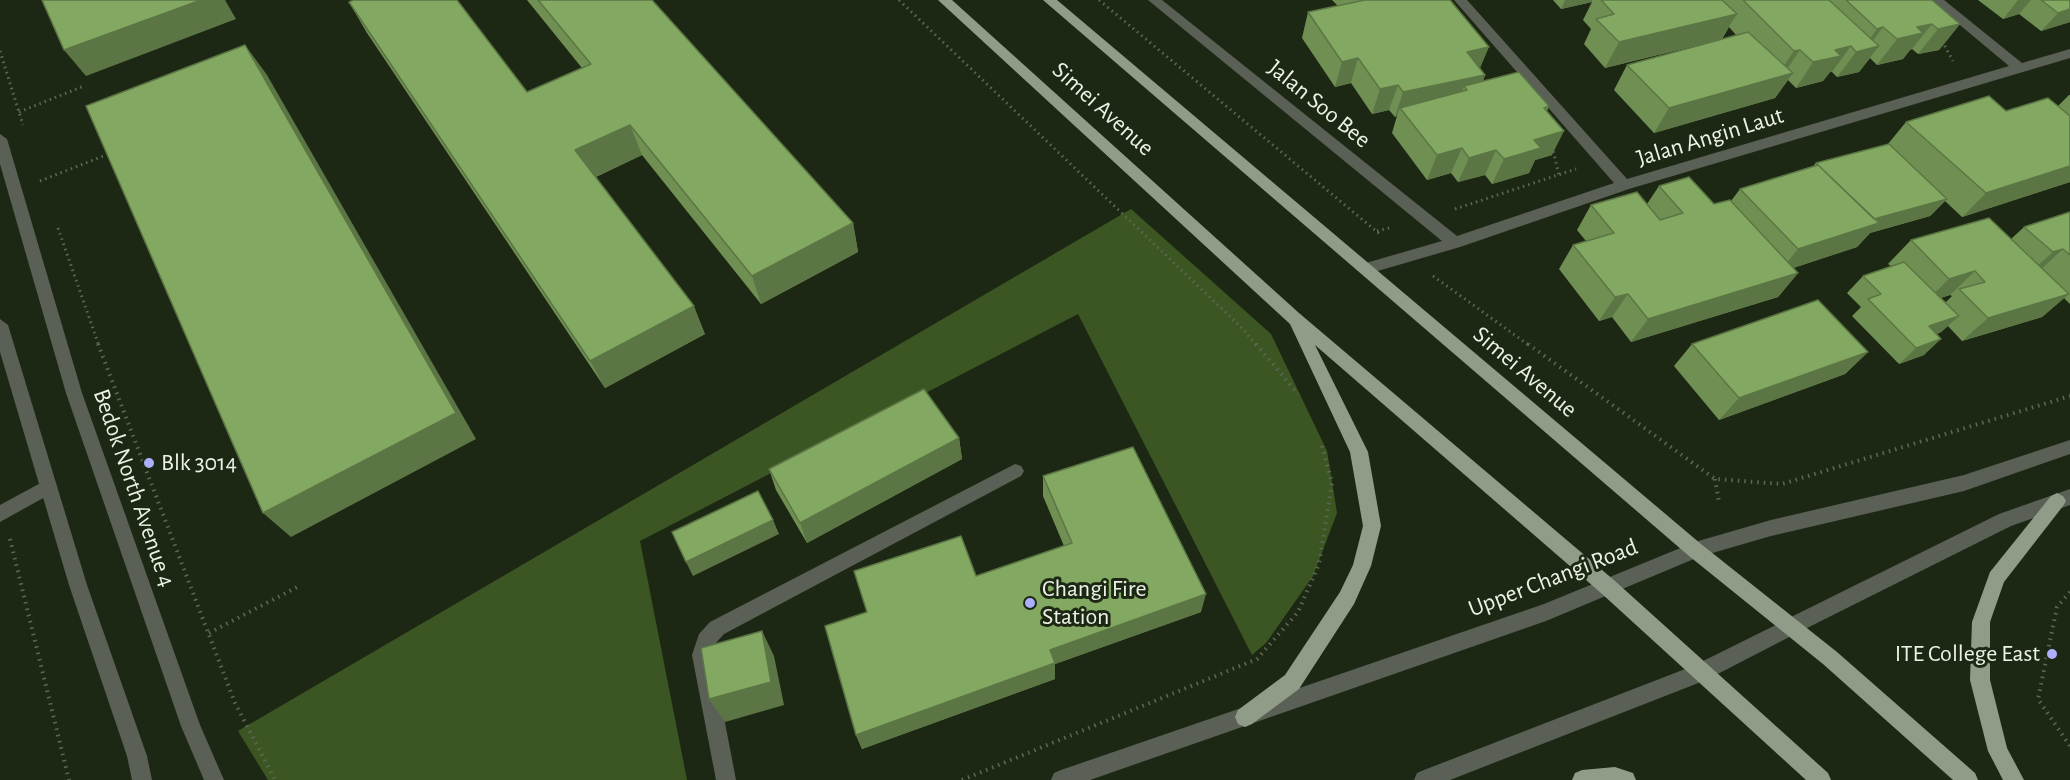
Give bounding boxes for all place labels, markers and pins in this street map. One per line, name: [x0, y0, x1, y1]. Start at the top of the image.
place label: Blk 3014: [161, 449, 237, 477]
marker: Blk 3014: [142, 456, 156, 470]
place label: Changi Fire Station: [1042, 575, 1147, 631]
marker: Changi Fire Station: [1023, 596, 1037, 610]
place label: ITE College East: [1895, 640, 2040, 668]
marker: ITE College East: [2045, 647, 2059, 661]

